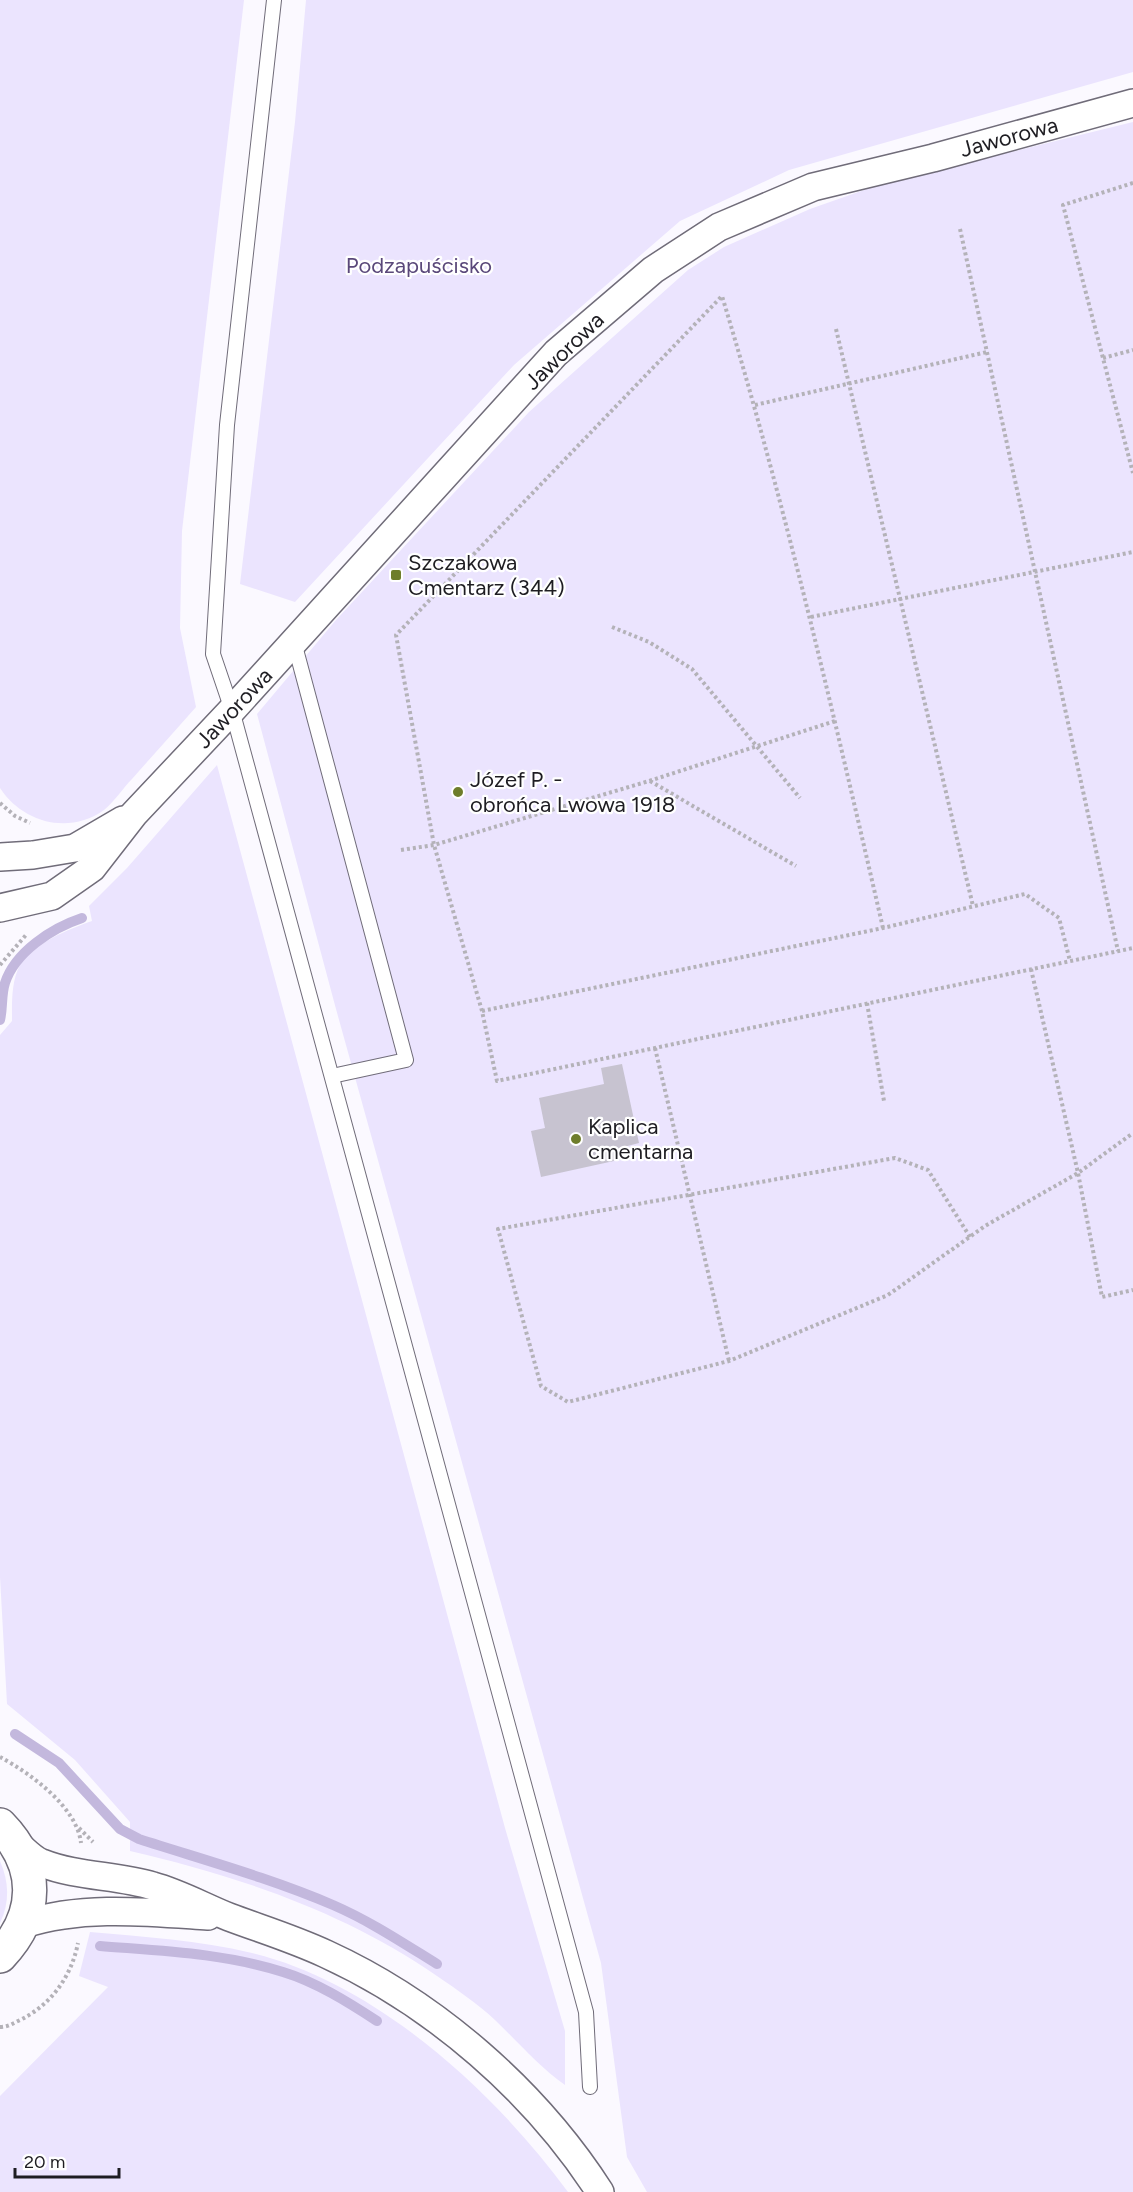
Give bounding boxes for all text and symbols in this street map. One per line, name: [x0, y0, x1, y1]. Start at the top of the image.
street label: Jaworowa: [957, 111, 1061, 163]
park label: Podzapuścisko: [346, 252, 492, 279]
street label: Jaworowa: [519, 306, 609, 396]
place label: Szczakowa Cmentarz (344): [408, 549, 565, 601]
marker: Szczakowa Cmentarz (344): [389, 568, 403, 582]
street label: Jaworowa: [190, 662, 278, 754]
place label: Józef P. - obrońca Lwowa 1918: [470, 766, 675, 818]
marker: Józef P. - obrońca Lwowa 1918: [451, 785, 465, 799]
place label: Kaplica cmentarna: [588, 1113, 693, 1165]
marker: Kaplica cmentarna: [569, 1132, 583, 1146]
scale bar: [15, 2141, 118, 2179]
text: 20 m: [24, 2151, 65, 2173]

